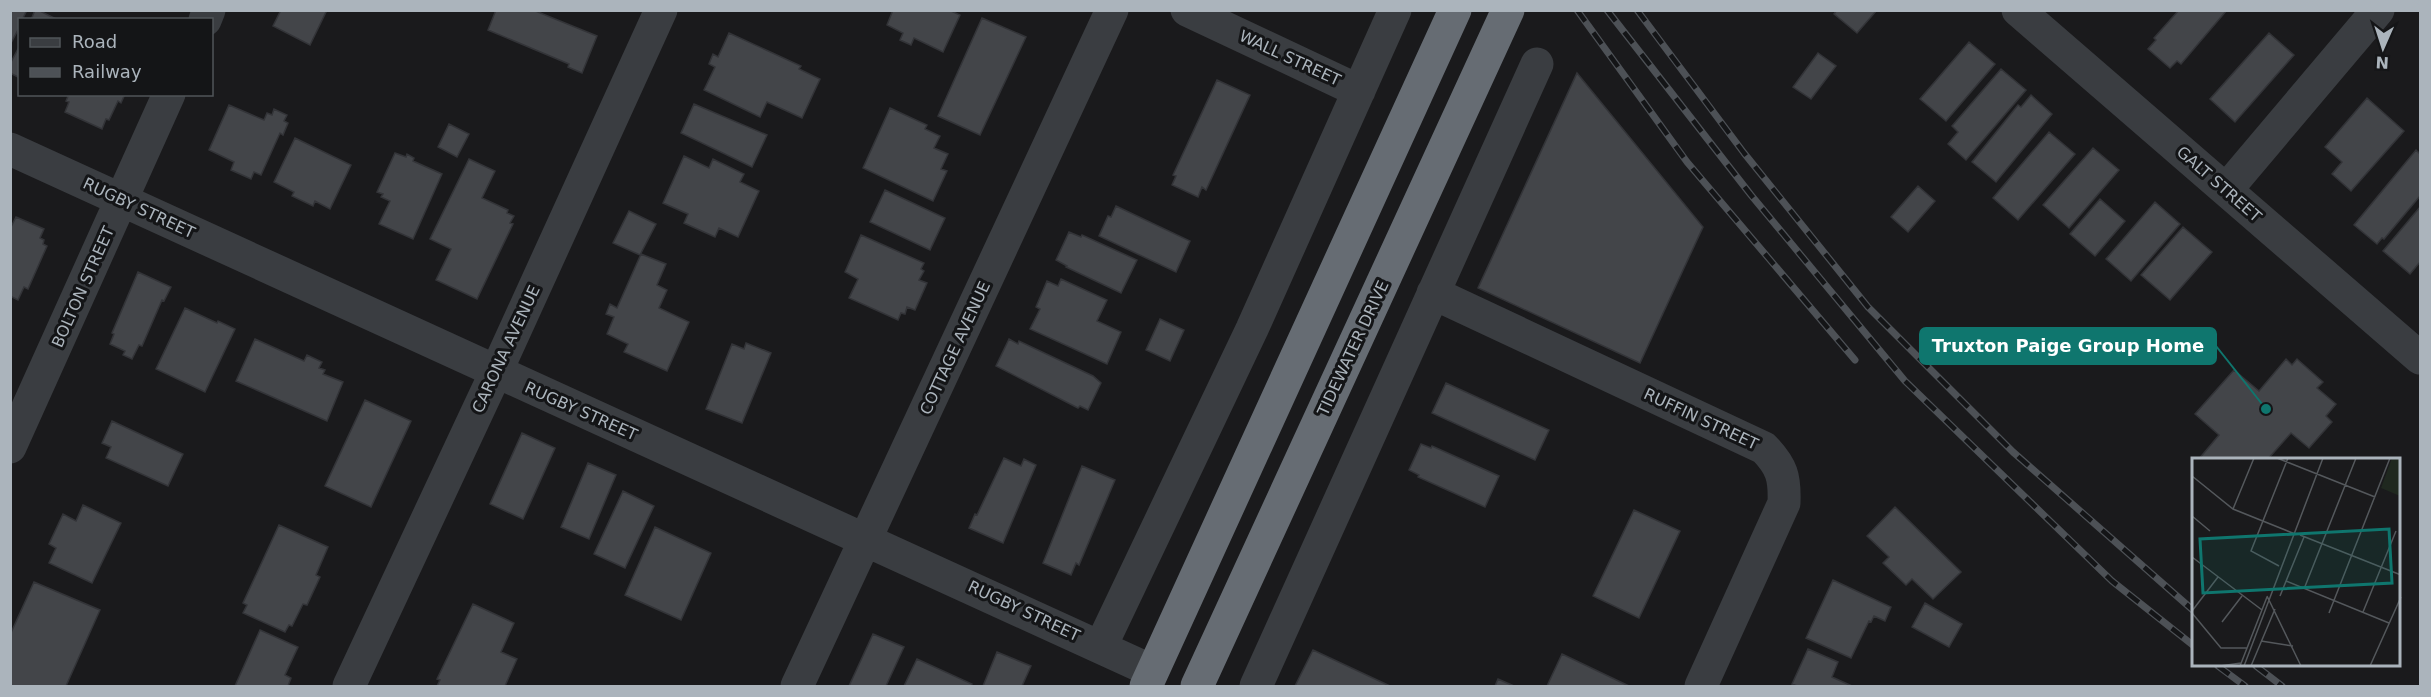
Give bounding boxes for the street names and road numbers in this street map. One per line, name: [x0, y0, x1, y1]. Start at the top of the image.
street label: WALL STREET: [1236, 26, 1344, 90]
street label: GALT STREET: [2173, 142, 2265, 226]
street label: RUGBY STREET: [80, 174, 198, 242]
street label: BOLTON STREET: [48, 223, 118, 350]
street label: TIDEWATER DRIVE: [1313, 277, 1393, 419]
street label: COTTAGE AVENUE: [916, 278, 994, 418]
street label: CARONA AVENUE: [468, 282, 544, 416]
street label: RUGBY STREET: [522, 378, 640, 444]
street label: RUFFIN STREET: [1641, 384, 1761, 454]
street label: RUGBY STREET: [965, 577, 1083, 645]

